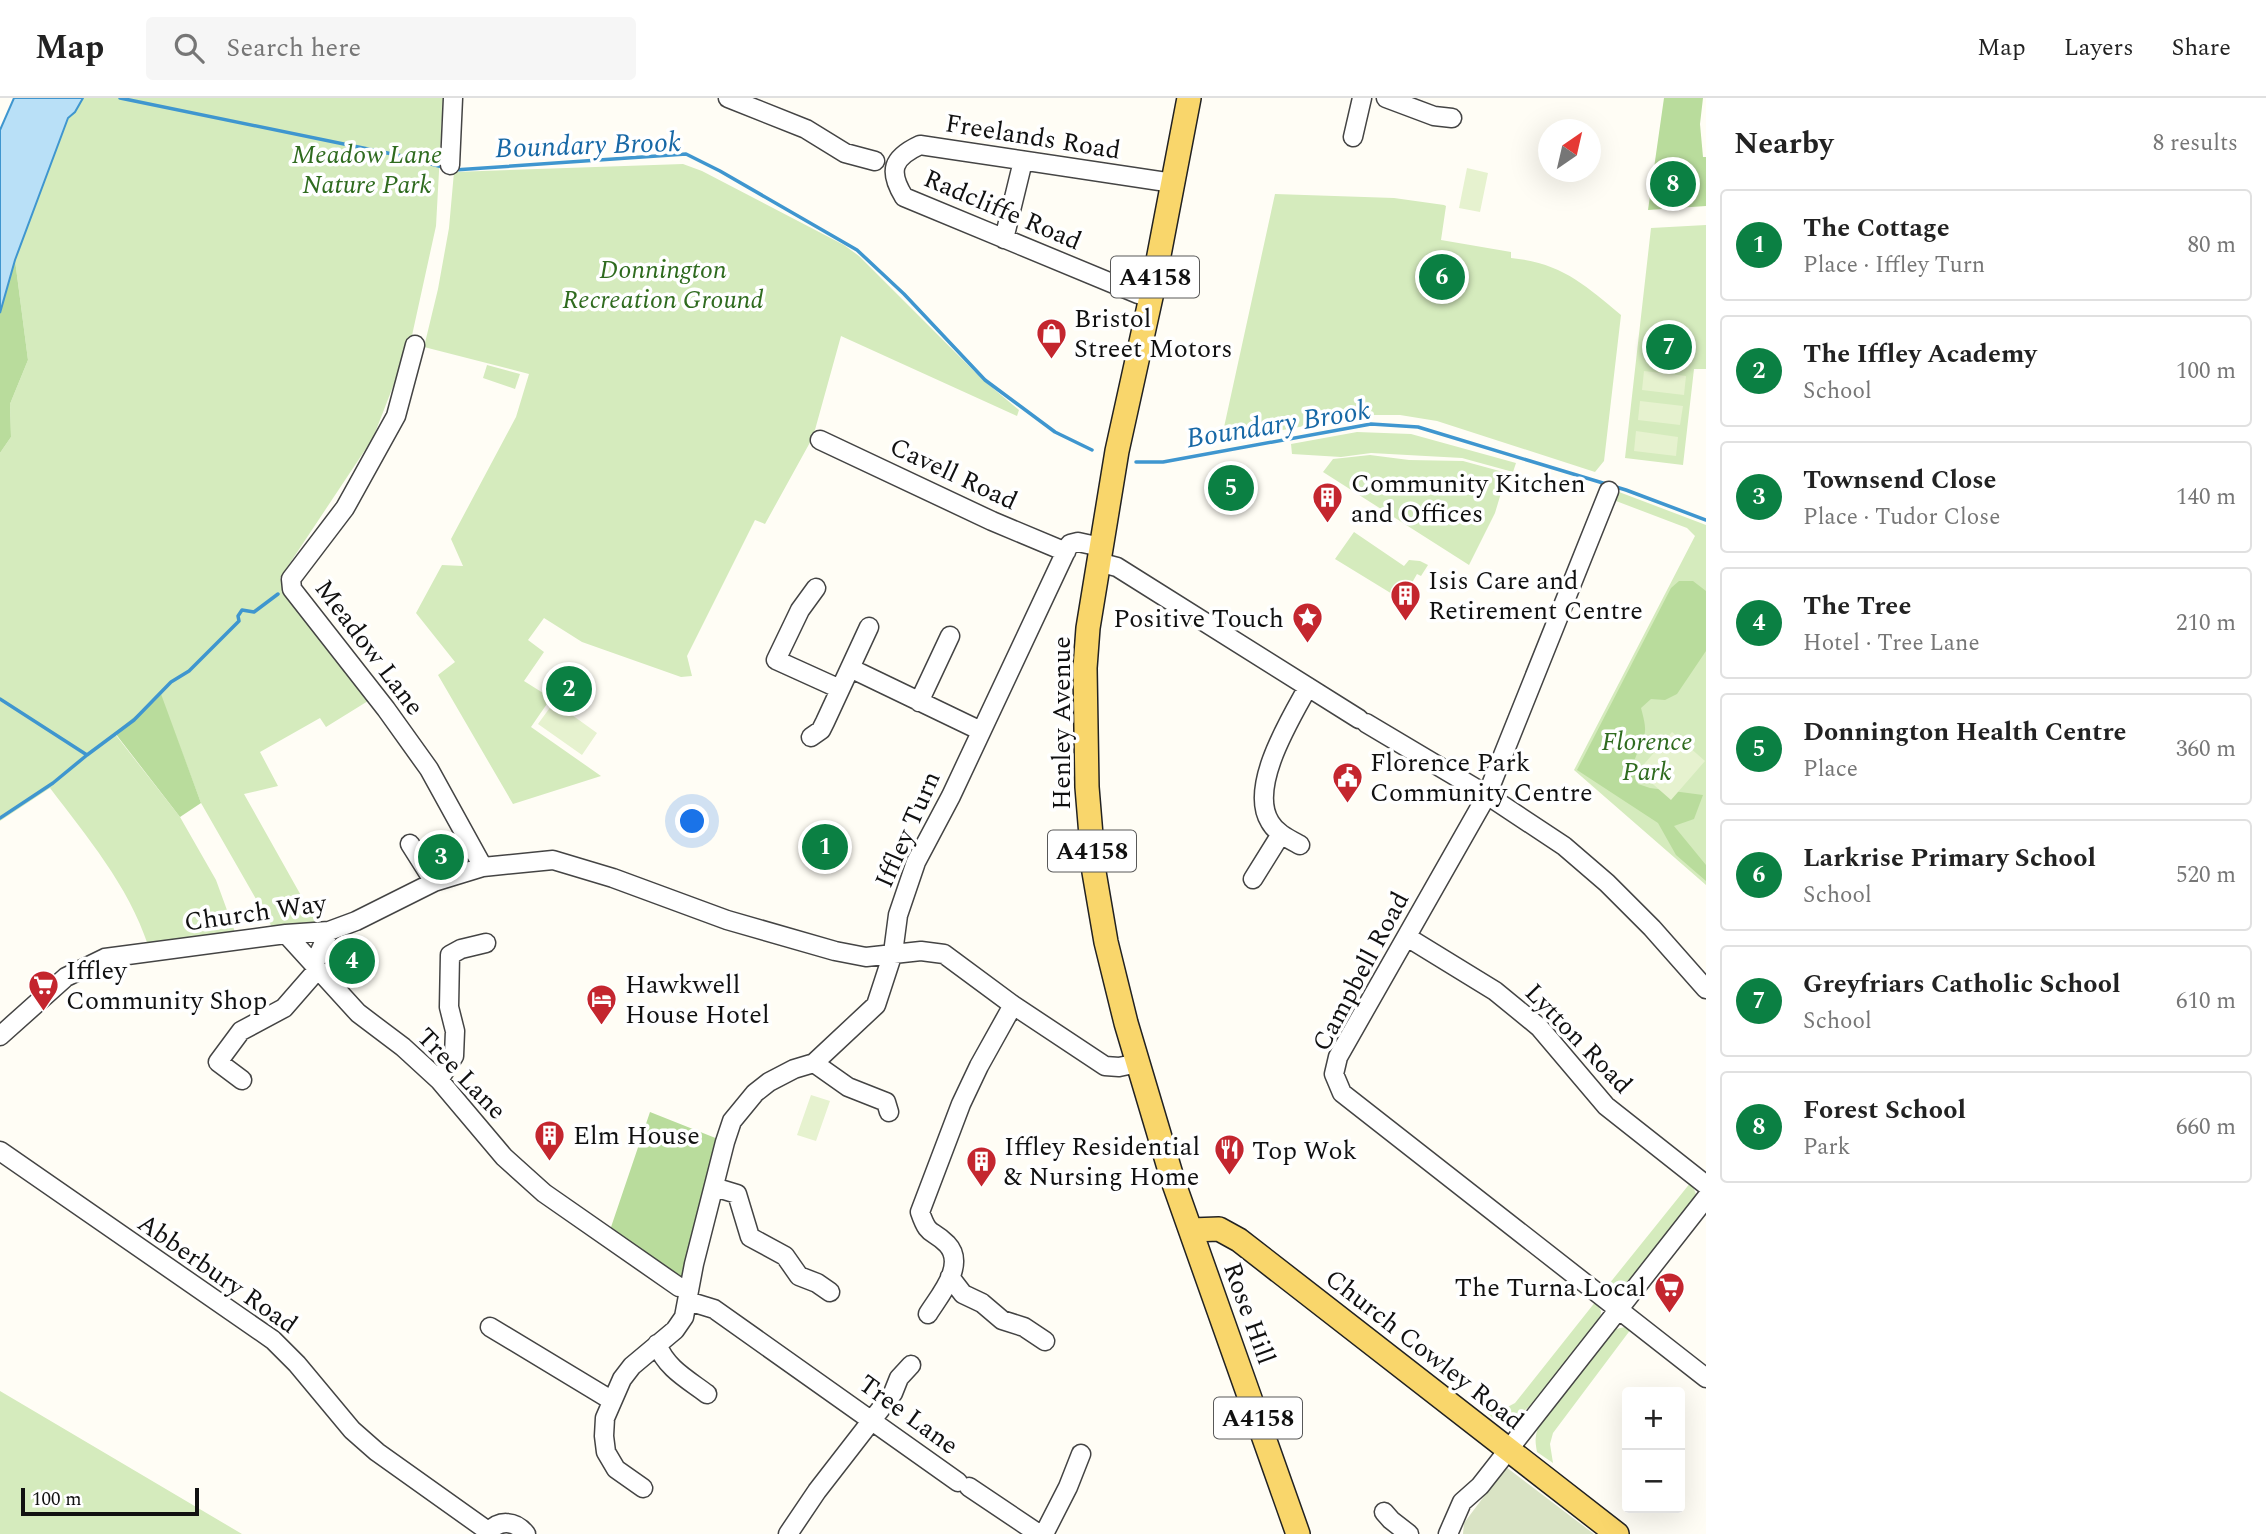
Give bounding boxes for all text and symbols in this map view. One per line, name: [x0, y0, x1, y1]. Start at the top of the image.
search box: [146, 17, 636, 80]
text: Map: [35, 23, 104, 73]
text: Search here: [226, 28, 361, 68]
icon: search: [170, 29, 208, 67]
text: Map: [1977, 30, 2026, 66]
text: Layers: [2064, 30, 2134, 66]
text: Share: [2172, 30, 2231, 66]
street label: Freelands Road: [942, 103, 1123, 171]
north arrow: [1538, 119, 1601, 182]
water label: Boundary Brook: [494, 121, 682, 170]
text: Nearby: [1734, 121, 1833, 167]
text: 8 results: [2153, 126, 2238, 161]
park label: Meadow Lane Nature Park: [292, 135, 442, 205]
pin: 8: [1650, 158, 1696, 210]
street label: Radcliffe Road: [917, 159, 1088, 261]
text: The Cottage: [1803, 208, 1950, 248]
text: 1: [1753, 228, 1765, 263]
text: 80 m: [2187, 228, 2236, 263]
text: Place · Iffley Turn: [1803, 248, 1985, 283]
park label: Donnington Recreation Ground: [562, 250, 764, 320]
pin: 6: [1419, 251, 1465, 303]
road number: A4158: [1111, 257, 1199, 298]
place label: Bristol Street Motors: [1074, 299, 1233, 369]
shop icon: Bristol Street Motors: [1034, 316, 1068, 360]
pin: 7: [1646, 321, 1692, 373]
text: The Iffley Academy: [1803, 334, 2037, 374]
text: 2: [1753, 354, 1765, 389]
text: 100 m: [2176, 354, 2236, 389]
text: School: [1803, 374, 1872, 409]
water label: Boundary Brook: [1183, 389, 1373, 460]
street label: Cavell Road: [883, 427, 1024, 521]
text: Townsend Close: [1803, 460, 1996, 500]
pin: 5: [1208, 462, 1254, 514]
place label: Community Kitchen and Offices: [1351, 464, 1586, 534]
text: 3: [1753, 480, 1765, 515]
text: 140 m: [2176, 480, 2236, 515]
building icon: Community Kitchen and Offices: [1311, 481, 1345, 525]
text: Place · Tudor Close: [1803, 500, 2000, 535]
place label: Isis Care and Retirement Centre: [1428, 561, 1643, 631]
street label: Meadow Lane: [305, 571, 434, 724]
building icon: Isis Care and Retirement Centre: [1388, 578, 1422, 622]
text: The Tree: [1803, 586, 1911, 626]
place label: Positive Touch: [1113, 599, 1284, 639]
place icon: Positive Touch: [1290, 601, 1324, 645]
text: 4: [1753, 606, 1765, 641]
text: 210 m: [2176, 606, 2236, 641]
text: Hotel · Tree Lane: [1803, 626, 1980, 661]
street label: Henley Avenue: [1042, 636, 1082, 810]
pin: 2: [546, 663, 592, 715]
text: Donnington Health Centre: [1803, 712, 2126, 752]
park label: Florence Park: [1601, 722, 1693, 792]
text: 5: [1753, 732, 1765, 767]
text: 360 m: [2176, 732, 2236, 767]
place label: Florence Park Community Centre: [1370, 743, 1593, 813]
text: Place: [1803, 752, 1858, 787]
public building icon: Florence Park Community Centre: [1330, 760, 1364, 804]
street label: Iffley Turn: [864, 764, 951, 894]
your location: [675, 804, 709, 838]
pin: 1: [802, 821, 848, 873]
road number: A4158: [1048, 830, 1136, 872]
pin: 3: [418, 831, 464, 883]
text: Larkrise Primary School: [1803, 838, 2096, 878]
text: 6: [1753, 858, 1765, 893]
text: 520 m: [2176, 858, 2236, 893]
text: School: [1803, 878, 1872, 913]
street label: Church Way: [182, 883, 330, 943]
street label: Campbell Road: [1302, 884, 1420, 1059]
pin: 4: [329, 935, 375, 987]
place label: Iffley Community Shop: [66, 951, 267, 1021]
text: Greyfriars Catholic School: [1803, 964, 2121, 1004]
place label: Hawkwell House Hotel: [625, 965, 770, 1035]
supermarket icon: Iffley Community Shop: [26, 968, 60, 1012]
street label: Lytton Road: [1515, 974, 1642, 1103]
hotel icon: Hawkwell House Hotel: [585, 982, 619, 1026]
text: 7: [1753, 984, 1765, 1019]
text: 610 m: [2176, 984, 2236, 1019]
text: School: [1803, 1004, 1872, 1039]
street label: Tree Lane: [407, 1018, 516, 1129]
text: Forest School: [1803, 1090, 1966, 1130]
text: 8: [1753, 1110, 1765, 1145]
text: 660 m: [2176, 1110, 2236, 1145]
place label: Elm House: [573, 1116, 700, 1156]
building icon: Elm House: [533, 1118, 567, 1162]
place label: Iffley Residential & Nursing Home: [1004, 1127, 1200, 1197]
text: Park: [1803, 1130, 1850, 1165]
place label: Top Wok: [1252, 1131, 1357, 1171]
restaurant icon: Top Wok: [1212, 1133, 1246, 1177]
building icon: Iffley Residential & Nursing Home: [964, 1144, 998, 1188]
street label: Abberbury Road: [129, 1204, 306, 1344]
street label: Rose Hill: [1212, 1257, 1286, 1370]
street label: Church Cowley Road: [1316, 1259, 1533, 1440]
place label: The Turna Local: [1455, 1268, 1646, 1308]
supermarket icon: The Turna Local: [1652, 1270, 1686, 1314]
street label: Tree Lane: [850, 1365, 967, 1465]
map controls: [1622, 1387, 1685, 1513]
button: +: [1622, 1387, 1685, 1450]
road number: A4158: [1214, 1398, 1302, 1438]
button: −: [1622, 1450, 1685, 1513]
scale bar: [21, 1485, 200, 1517]
text: 100 m: [32, 1485, 82, 1514]

